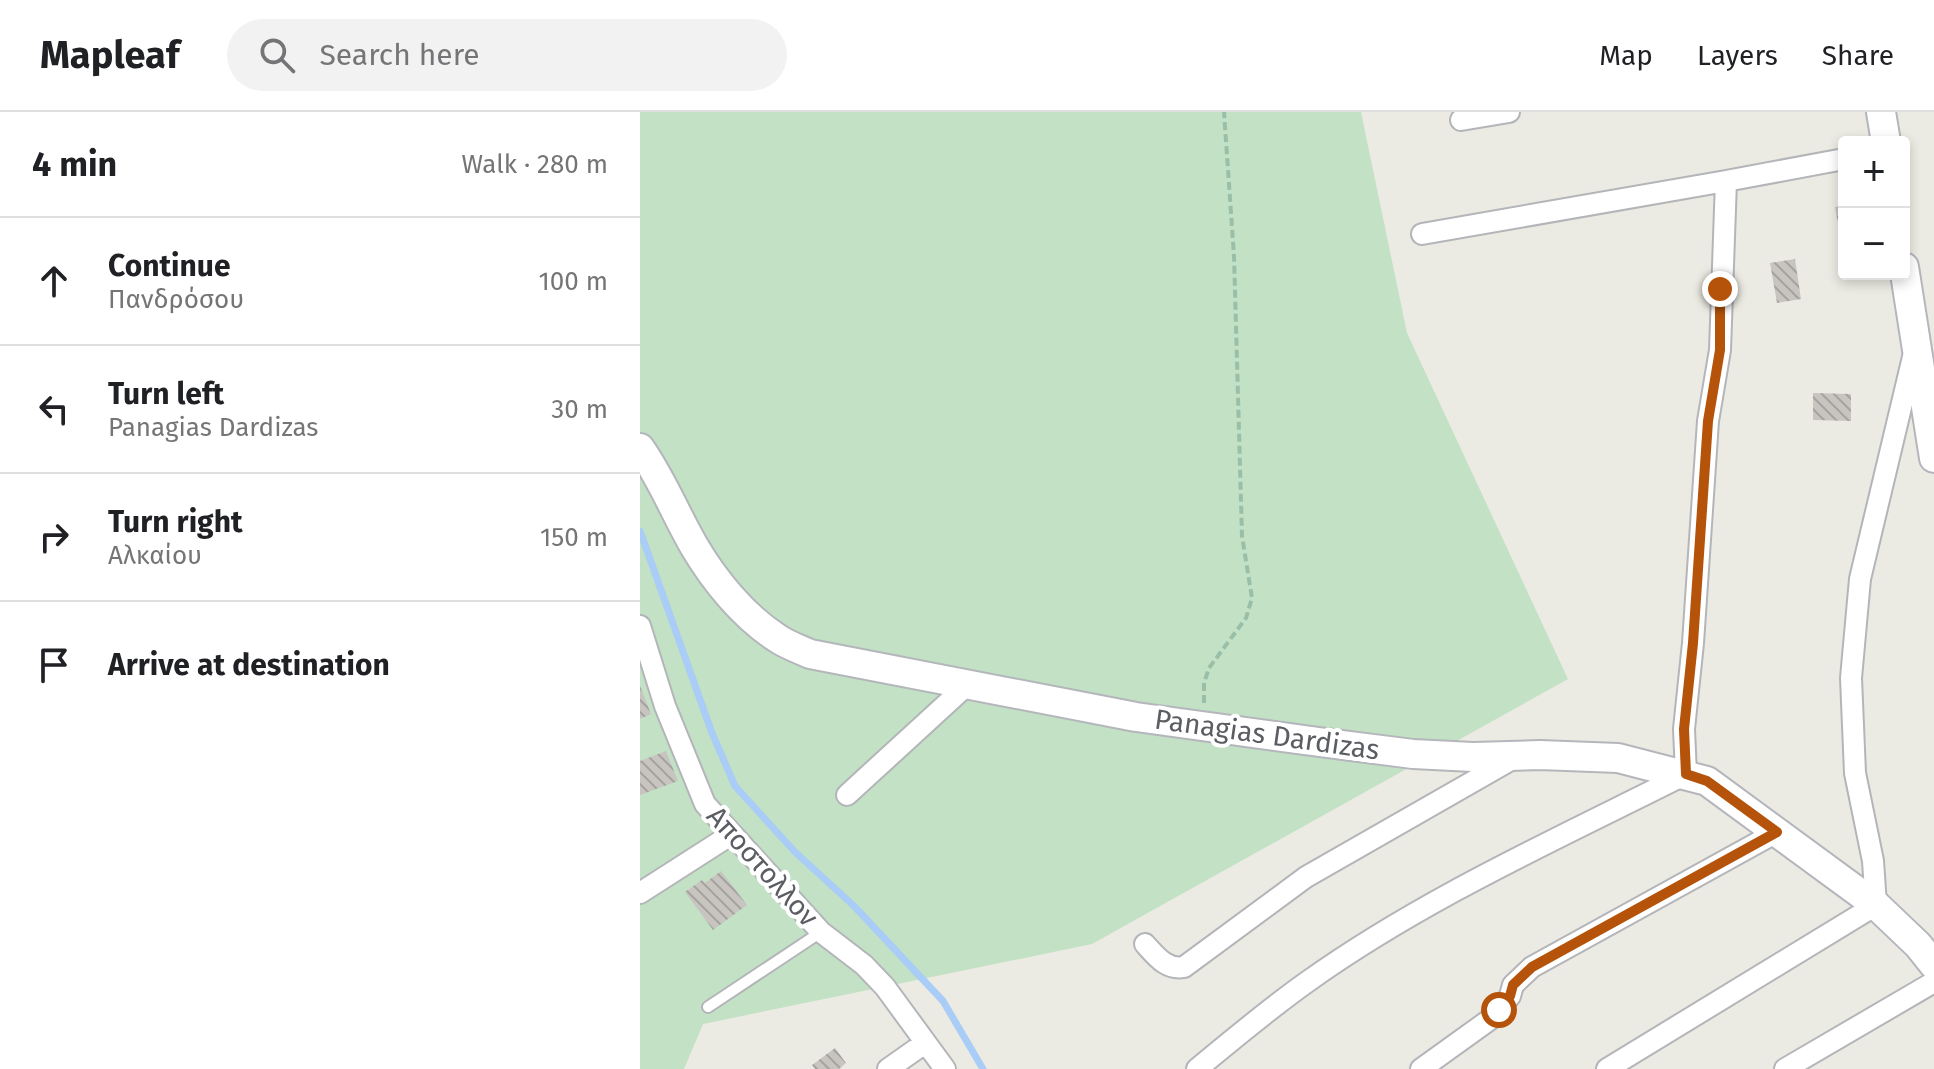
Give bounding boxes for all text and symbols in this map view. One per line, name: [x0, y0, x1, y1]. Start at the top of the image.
search box: [227, 19, 787, 91]
text: Mapleaf: [40, 32, 179, 78]
icon: search: [255, 33, 299, 77]
text: Search here: [319, 37, 480, 73]
text: Map: [1599, 39, 1653, 72]
text: Layers: [1697, 39, 1778, 72]
text: Share: [1822, 39, 1894, 72]
map controls: [1838, 136, 1910, 280]
button: +: [1838, 136, 1910, 208]
text: 4 min: [32, 144, 117, 185]
text: Walk · 280 m: [462, 149, 608, 180]
button: −: [1838, 208, 1910, 280]
text: Continue: [108, 248, 231, 284]
icon: ahead: [32, 259, 76, 303]
text: 100 m: [539, 266, 608, 297]
route end: [1702, 271, 1738, 307]
text: Πανδρόσου: [108, 284, 244, 315]
text: Turn left: [108, 376, 224, 412]
icon: left: [32, 387, 76, 431]
text: 30 m: [551, 394, 608, 425]
text: Panagias Dardizas: [108, 412, 318, 443]
text: Turn right: [108, 504, 243, 540]
icon: right: [32, 515, 76, 559]
text: 150 m: [540, 522, 608, 553]
text: Αλκαίου: [108, 540, 202, 571]
icon: arrive: [32, 643, 76, 687]
text: Arrive at destination: [108, 647, 390, 683]
street label: Panagias Dardizas: [1152, 702, 1381, 767]
street label: Αποστολλον: [700, 800, 825, 933]
route start: [1481, 992, 1517, 1028]

